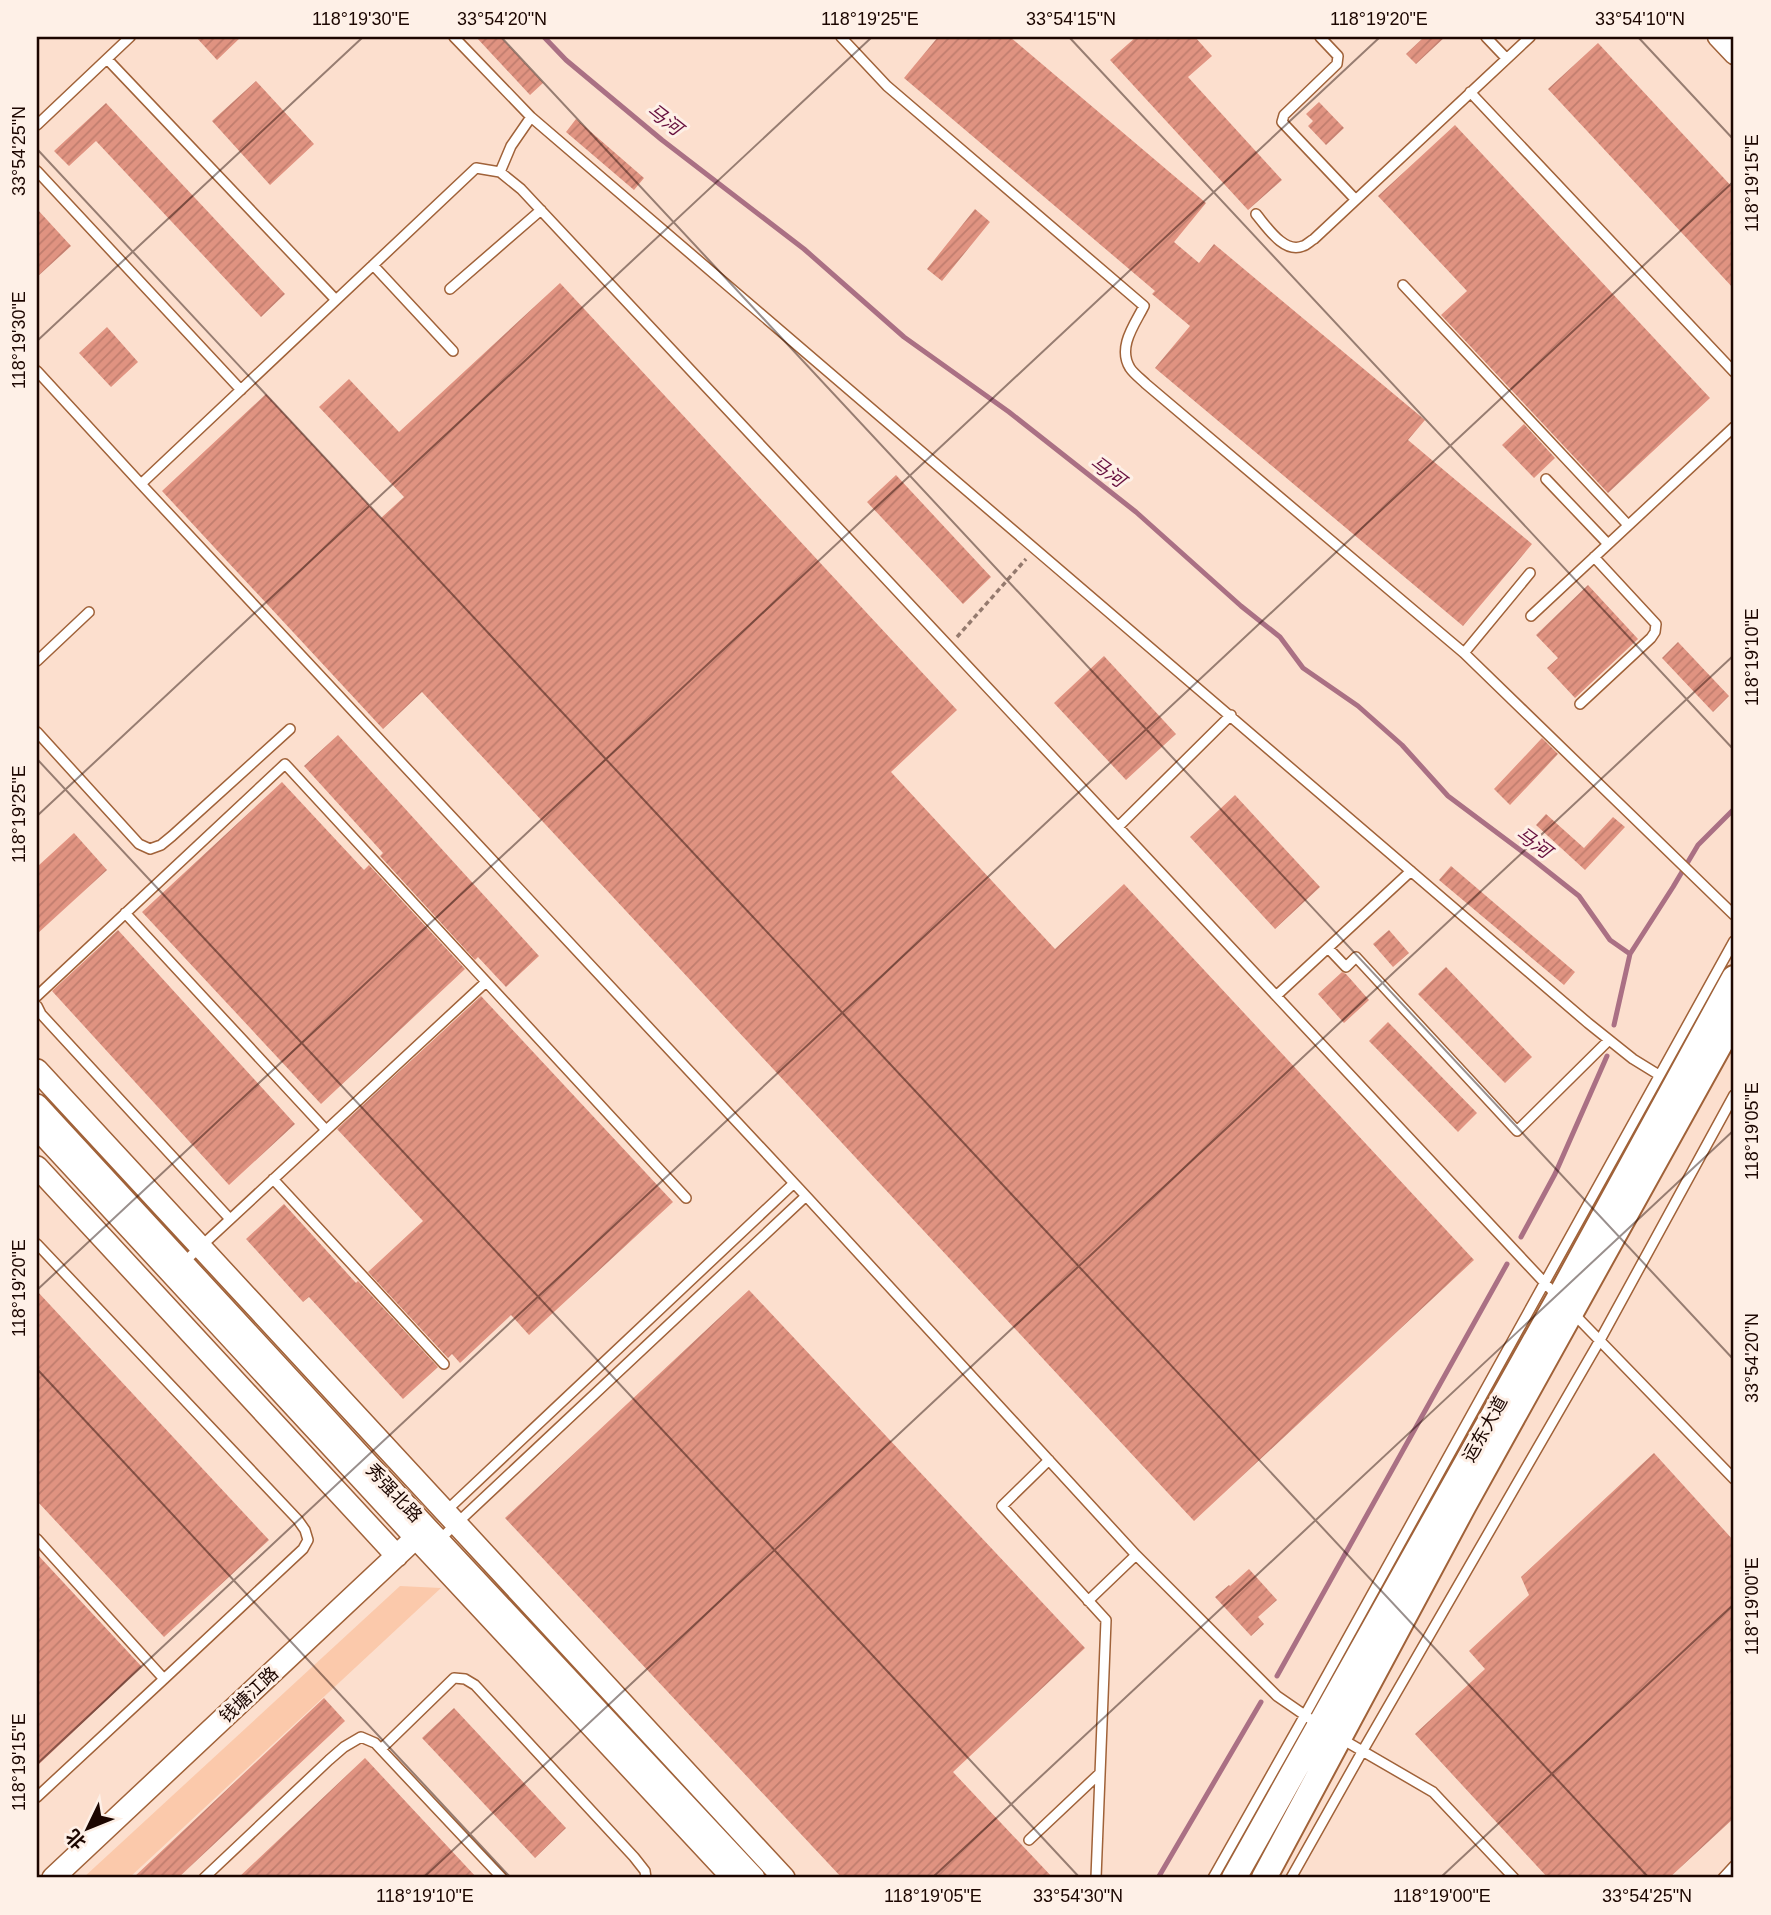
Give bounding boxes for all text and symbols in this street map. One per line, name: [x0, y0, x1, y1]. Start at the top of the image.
text: 118°19'30"E: [312, 9, 410, 29]
text: 33°54'20"N: [457, 9, 547, 29]
text: 118°19'25"E: [821, 9, 919, 29]
text: 33°54'15"N: [1026, 9, 1116, 29]
text: 118°19'20"E: [1330, 9, 1428, 29]
text: 33°54'10"N: [1595, 9, 1685, 29]
water label: 马河: [643, 99, 689, 142]
text: 33°54'25"N: [9, 106, 29, 196]
text: 118°19'15"E: [1742, 134, 1762, 232]
text: 118°19'30"E: [9, 291, 29, 389]
water label: 马河: [1086, 452, 1132, 494]
text: 118°19'10"E: [1742, 608, 1762, 706]
text: 118°19'25"E: [9, 765, 29, 863]
water label: 马河: [1512, 823, 1558, 865]
text: 118°19'05"E: [1742, 1082, 1762, 1180]
text: 118°19'20"E: [9, 1239, 29, 1337]
text: 33°54'20"N: [1742, 1313, 1762, 1403]
street label: 运东大道: [1459, 1393, 1511, 1465]
street label: 秀强北路: [362, 1460, 426, 1526]
text: 118°19'00"E: [1742, 1557, 1762, 1655]
street label: 钱塘江路: [216, 1663, 282, 1727]
text: 118°19'15"E: [9, 1713, 29, 1811]
north arrow: [52, 1792, 122, 1862]
text: 北: [62, 1825, 90, 1853]
text: 118°19'10"E: [376, 1886, 474, 1906]
text: 118°19'05"E: [884, 1886, 982, 1906]
text: 33°54'30"N: [1033, 1886, 1123, 1906]
text: 118°19'00"E: [1393, 1886, 1491, 1906]
text: 33°54'25"N: [1602, 1886, 1692, 1906]

